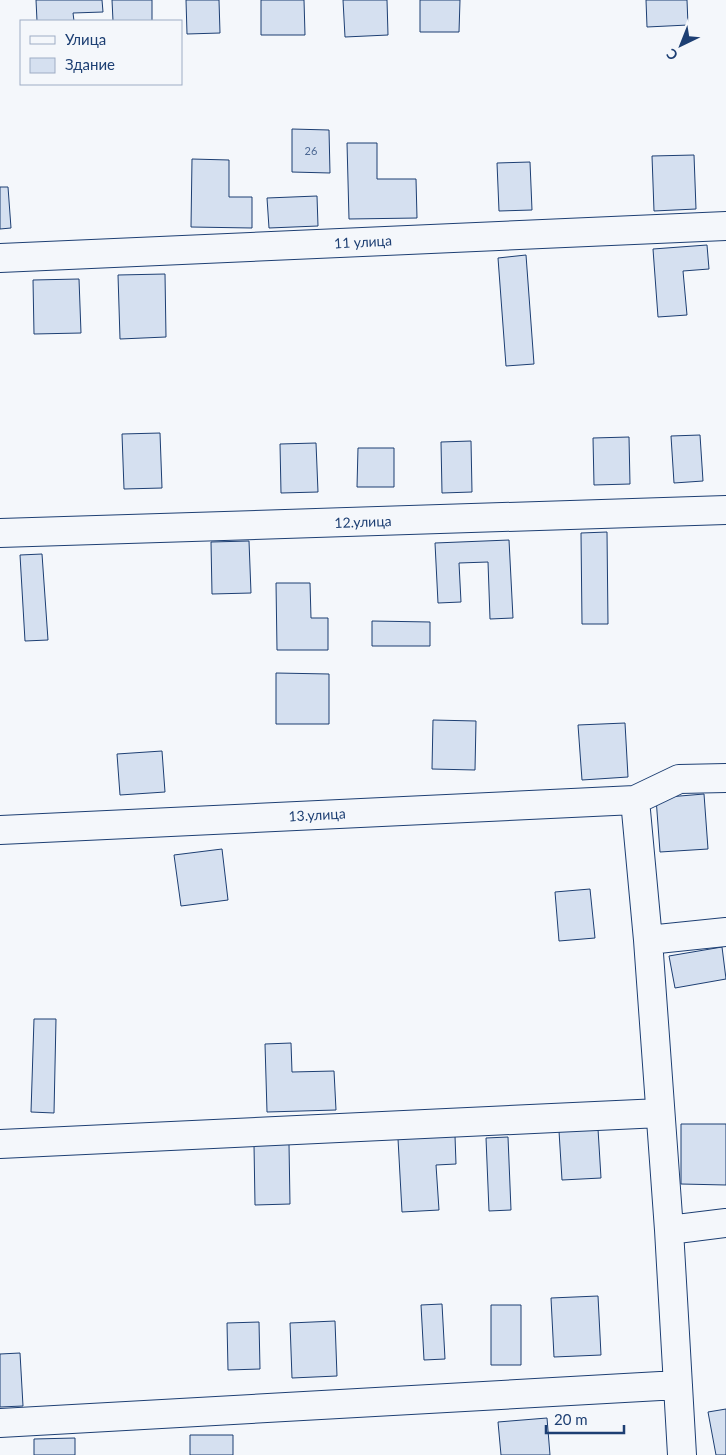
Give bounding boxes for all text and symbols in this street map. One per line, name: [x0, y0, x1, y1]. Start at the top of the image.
legend: [20, 20, 182, 85]
north arrow: [656, 20, 706, 70]
text: Улица: [65, 30, 106, 48]
text: С: [662, 45, 681, 64]
text: Здание: [65, 55, 115, 73]
house number: 26: [305, 144, 317, 157]
street label: 11 улица: [334, 231, 392, 252]
street label: 12.улица: [334, 512, 392, 531]
street label: 13.улица: [288, 805, 346, 824]
scale bar: [546, 1402, 624, 1434]
text: 20 m: [554, 1410, 588, 1428]

